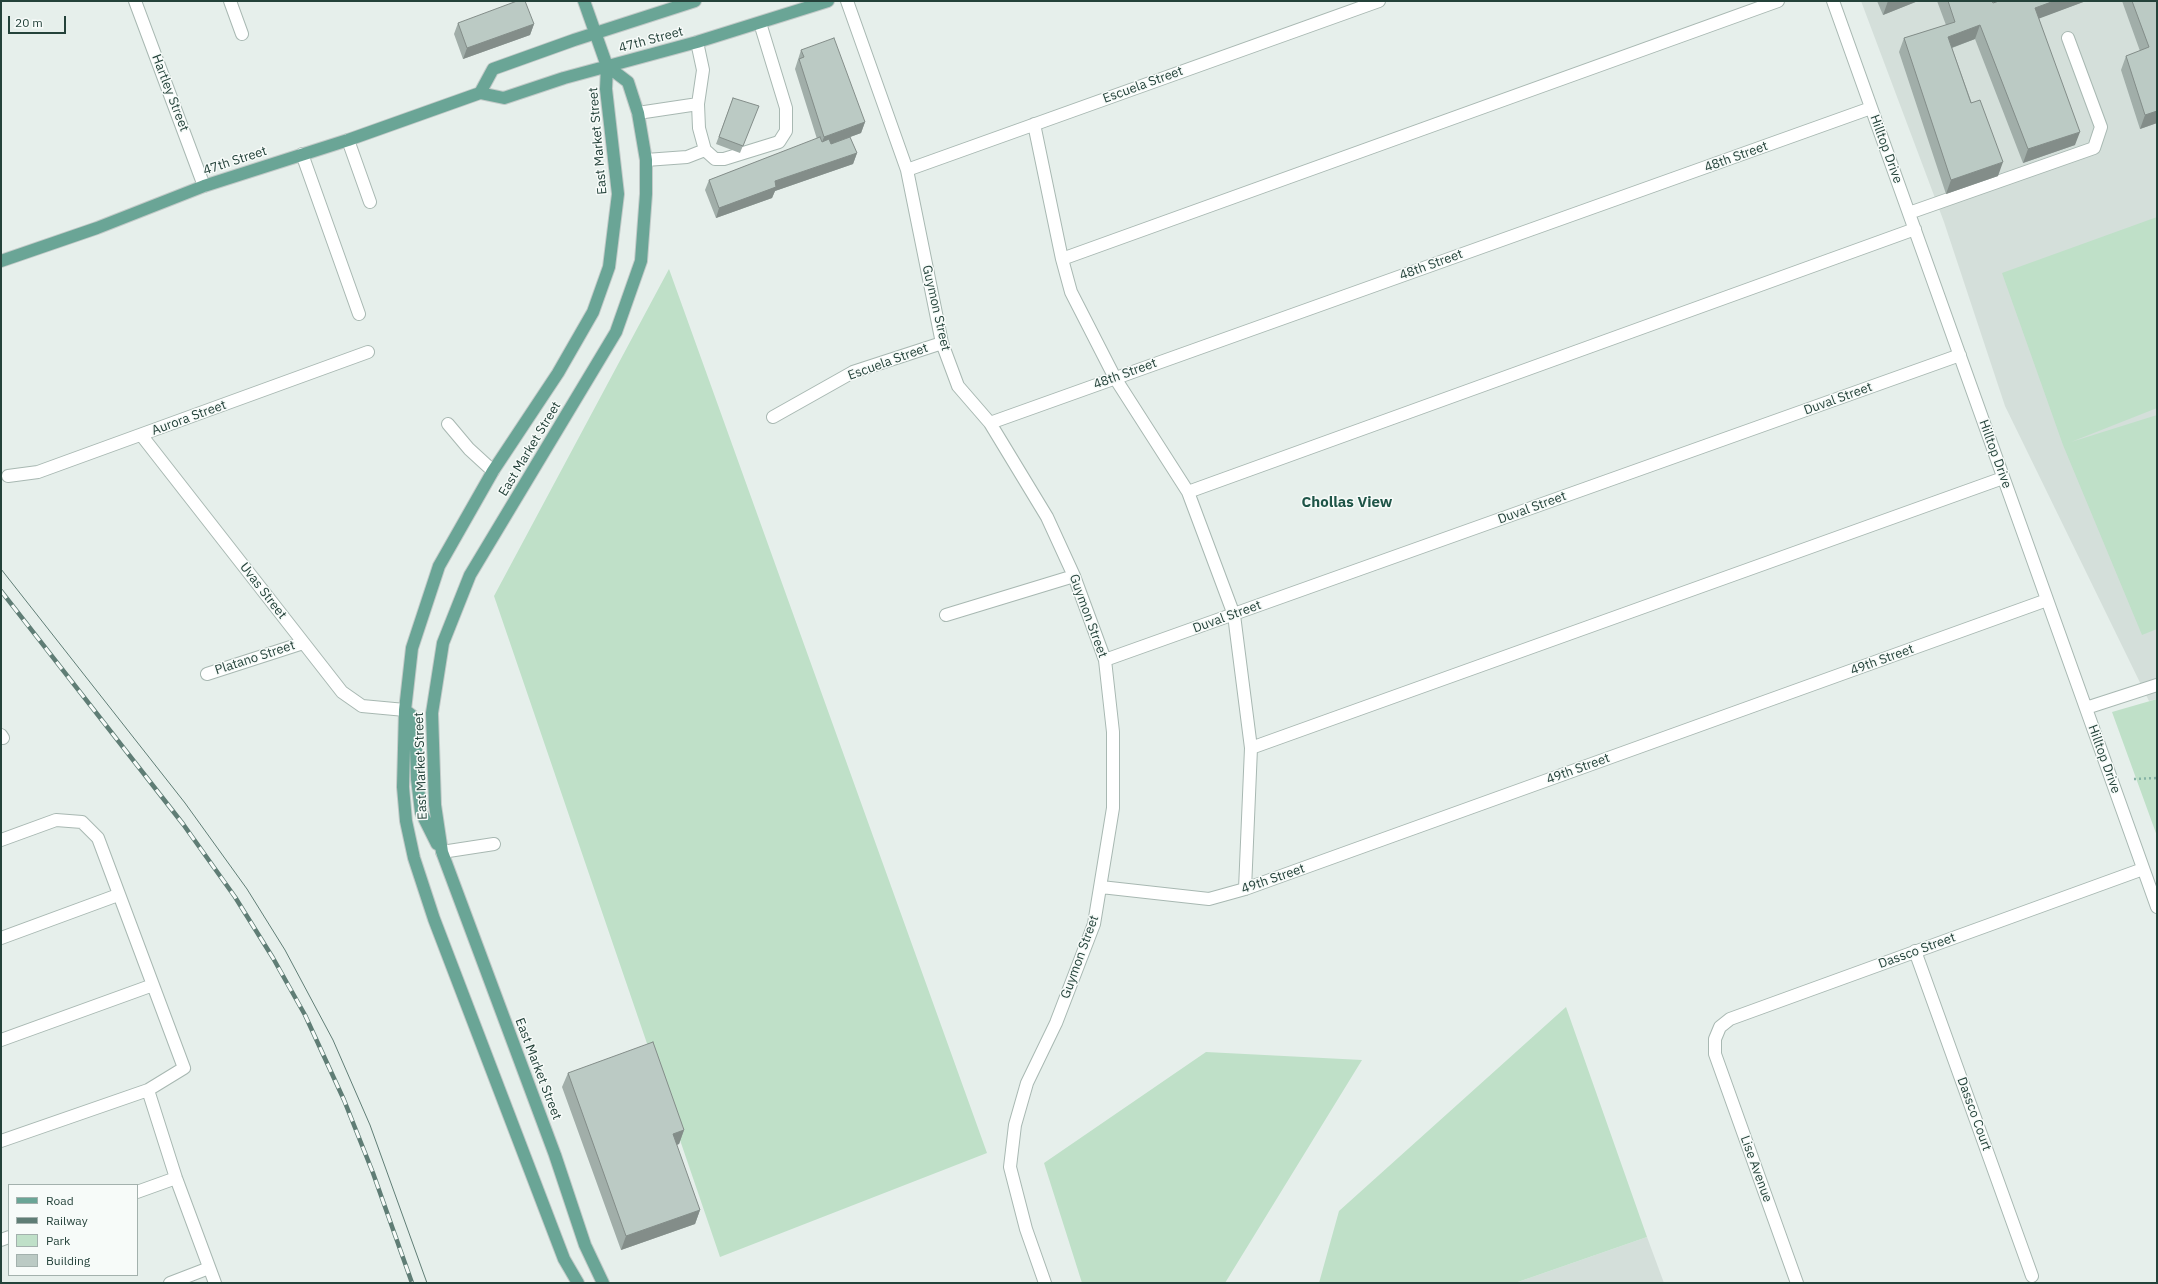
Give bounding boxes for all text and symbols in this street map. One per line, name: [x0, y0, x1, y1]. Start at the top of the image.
scale bar: [10, 8, 68, 34]
text: 20 m: [15, 15, 43, 30]
street label: 47th Street: [617, 24, 685, 56]
street label: Hartley Street: [148, 52, 192, 134]
street label: Escuela Street: [1101, 63, 1185, 107]
street label: East Market Street: [586, 87, 610, 195]
street label: Hilltop Drive: [1866, 113, 1906, 185]
street label: 48th Street: [1702, 138, 1770, 176]
street label: 47th Street: [201, 143, 269, 179]
street label: 48th Street: [1397, 246, 1465, 284]
street label: Guymon Street: [919, 264, 953, 352]
street label: Escuela Street: [846, 340, 930, 384]
street label: 48th Street: [1091, 355, 1159, 393]
street label: Duval Street: [1802, 379, 1874, 419]
street label: Aurora Street: [150, 397, 228, 439]
street label: East Market Street: [496, 399, 564, 499]
street label: Hilltop Drive: [1975, 418, 2015, 490]
street label: Duval Street: [1496, 488, 1568, 528]
district label: Chollas View: [1302, 494, 1392, 512]
street label: Uvas Street: [236, 560, 290, 622]
street label: Guymon Street: [1066, 572, 1110, 660]
street label: Duval Street: [1191, 597, 1263, 637]
street label: Platano Street: [213, 638, 297, 678]
street label: 49th Street: [1848, 641, 1916, 679]
street label: East Market Street: [411, 712, 431, 820]
street label: Hilltop Drive: [2084, 723, 2124, 795]
street label: 49th Street: [1544, 750, 1612, 788]
street label: 49th Street: [1239, 861, 1307, 897]
street label: Guymon Street: [1058, 913, 1102, 1001]
street label: Dassco Street: [1876, 930, 1958, 972]
street label: East Market Street: [511, 1016, 565, 1122]
street label: Dassco Court: [1953, 1075, 1995, 1153]
street label: Lise Avenue: [1737, 1134, 1775, 1204]
legend: [8, 1184, 138, 1276]
text: Road: [46, 1193, 74, 1208]
text: Railway: [46, 1213, 88, 1228]
text: Park: [46, 1233, 70, 1248]
text: Building: [46, 1253, 90, 1268]

